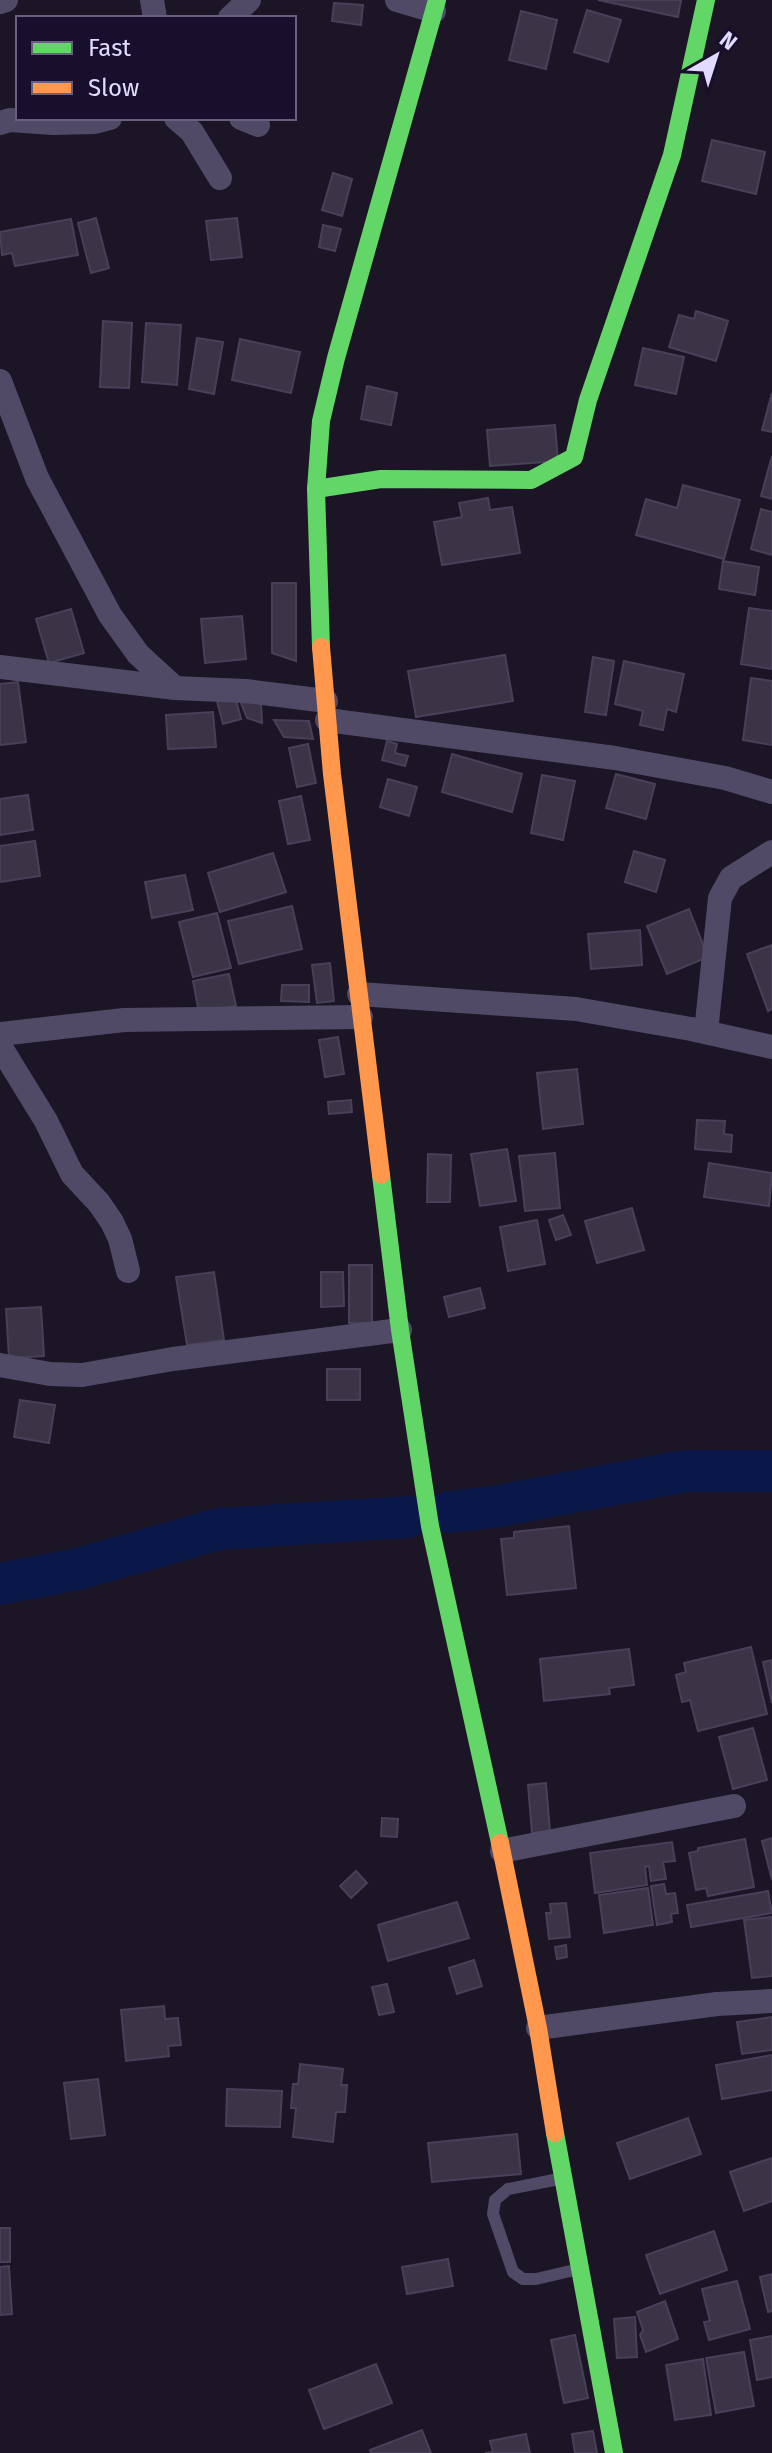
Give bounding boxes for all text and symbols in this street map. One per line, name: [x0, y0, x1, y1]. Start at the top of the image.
legend: [16, 16, 296, 120]
north arrow: [676, 16, 756, 96]
text: N: [714, 26, 742, 56]
text: Fast: [88, 34, 131, 62]
text: Slow: [88, 74, 139, 102]

